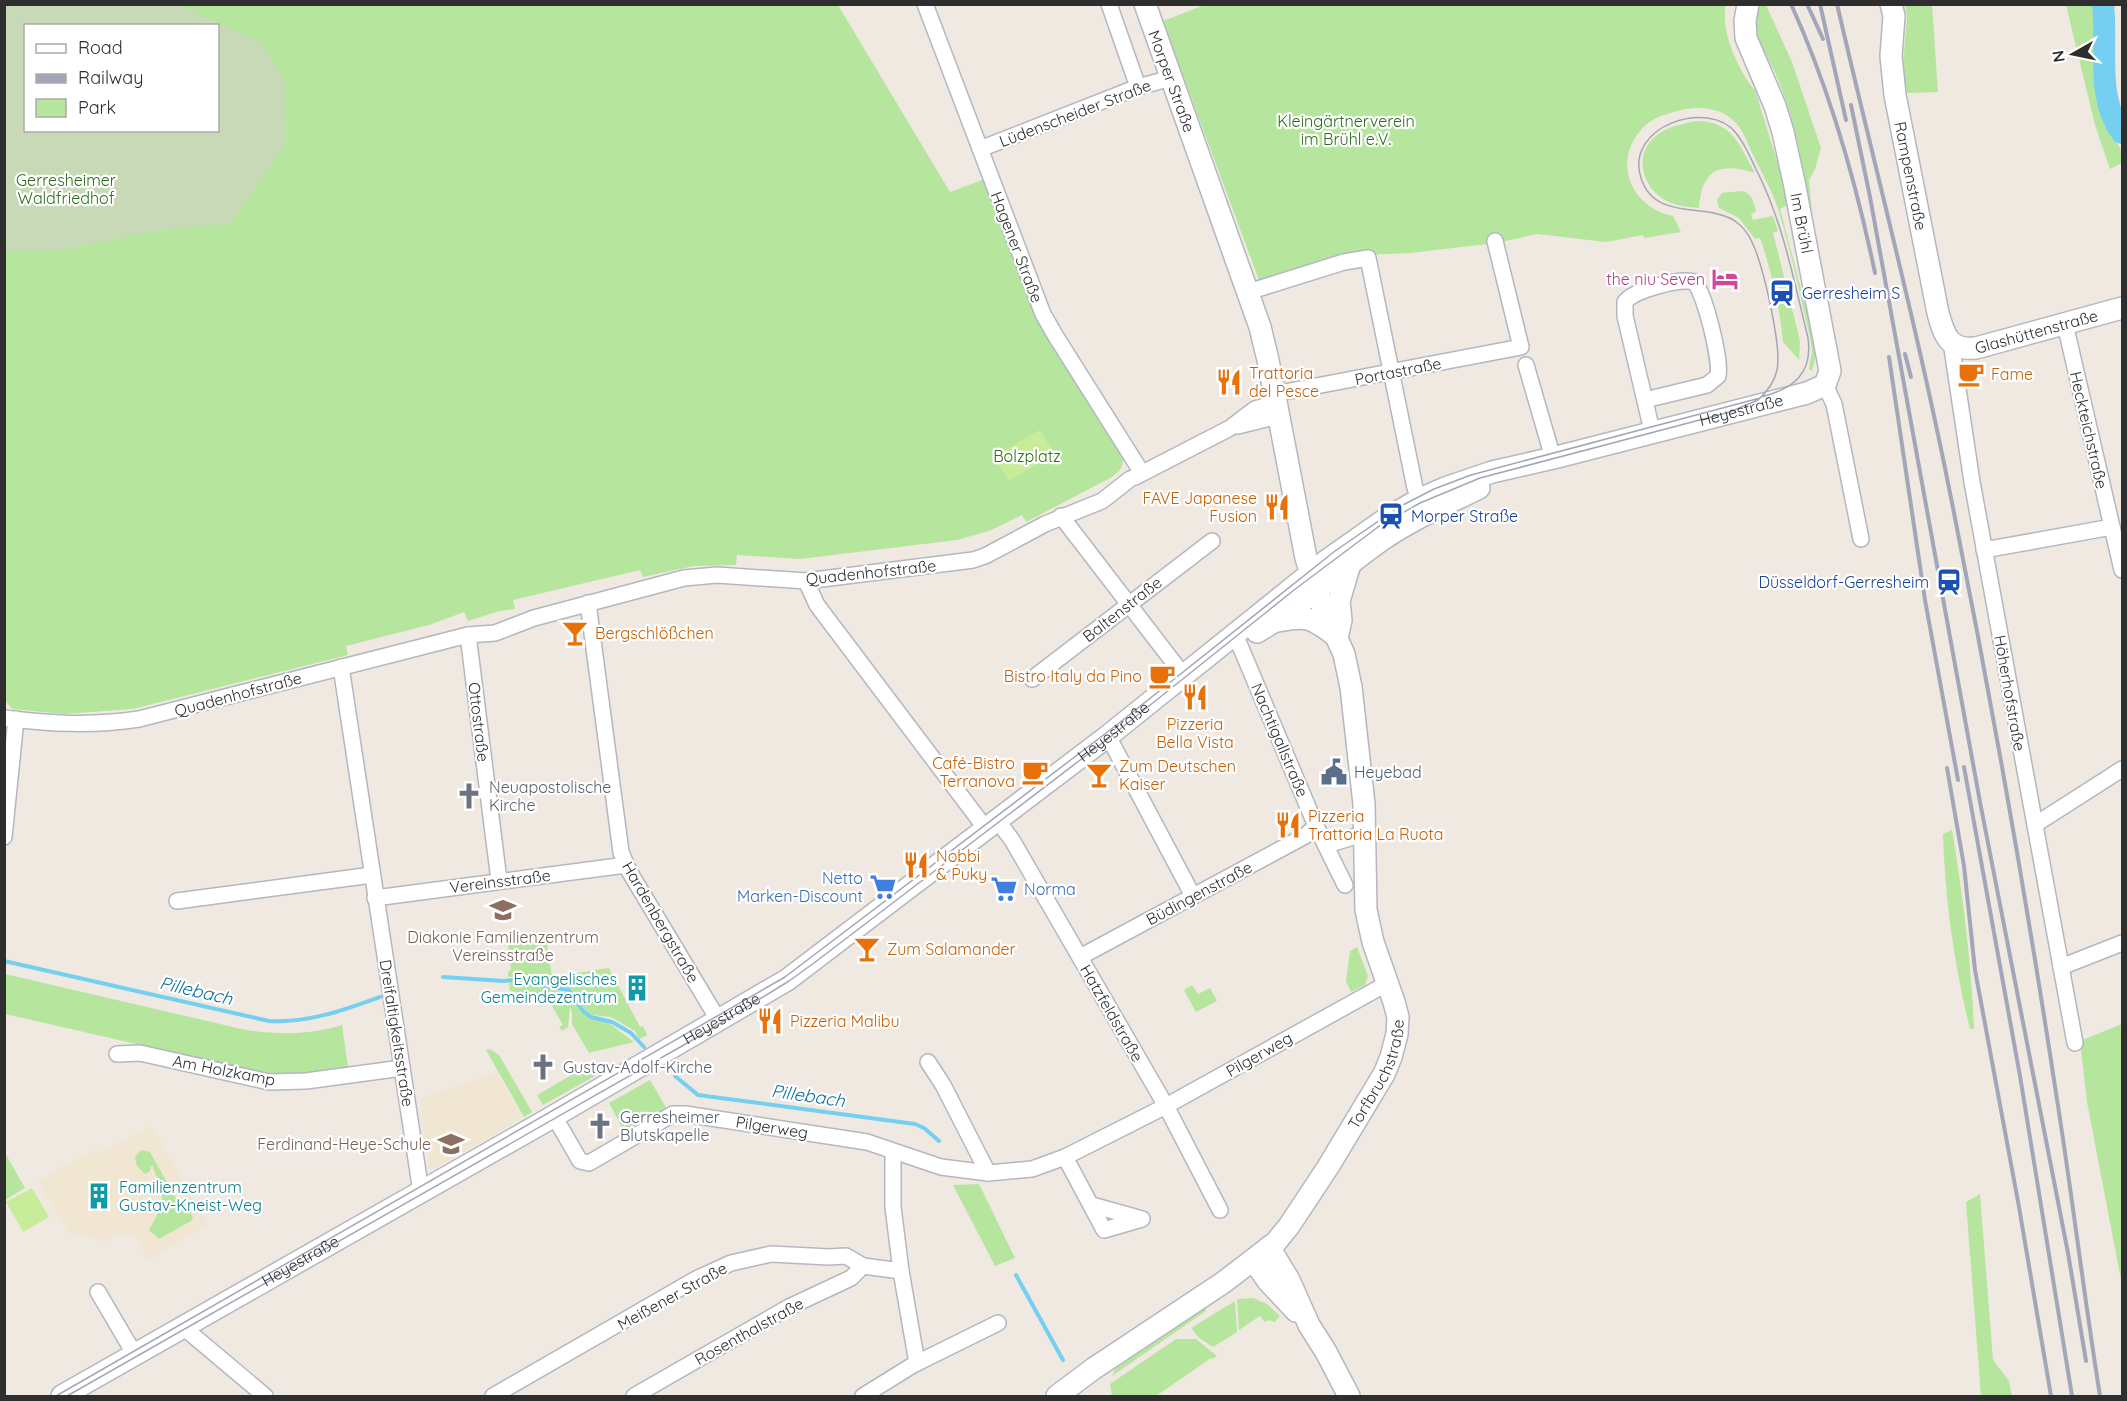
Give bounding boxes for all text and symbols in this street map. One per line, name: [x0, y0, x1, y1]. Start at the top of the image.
legend: [24, 24, 219, 132]
north arrow: [2043, 24, 2103, 84]
street label: Morper Straße: [1144, 27, 1200, 135]
text: Road: [78, 36, 123, 59]
text: N: [2047, 49, 2069, 64]
text: Railway: [78, 66, 144, 89]
street label: Lüdenscheider Straße: [996, 75, 1154, 151]
text: Park: [78, 96, 116, 119]
park label: Kleingärtnerverein im Brühl e.V.: [1277, 111, 1415, 149]
street label: Rampenstraße: [1890, 120, 1931, 232]
park label: Gerresheimer Waldfriedhof: [16, 170, 116, 208]
street label: Hagener Straße: [987, 189, 1047, 305]
street label: Im Brühl: [1786, 191, 1818, 255]
hotel icon: the niu Seven: [1710, 264, 1740, 294]
place label: the niu Seven: [1606, 269, 1705, 289]
station icon: Gerresheim S: [1767, 278, 1797, 308]
place label: Gerresheim S: [1802, 283, 1900, 303]
street label: Glashüttenstraße: [1973, 305, 2100, 358]
street label: Portastraße: [1353, 353, 1443, 389]
cafe icon: Fame: [1956, 359, 1986, 389]
place label: Trattoria del Pesce: [1249, 363, 1319, 401]
place label: Fame: [1991, 364, 2033, 384]
restaurant icon: Trattoria del Pesce: [1214, 367, 1244, 397]
street label: Heckteichstraße: [2066, 369, 2112, 491]
street label: Heyestraße: [1697, 390, 1785, 430]
park label: Bolzplatz: [993, 446, 1061, 466]
place label: FAVE Japanese Fusion: [1142, 488, 1257, 526]
restaurant icon: FAVE Japanese Fusion: [1262, 492, 1292, 522]
station icon: Morper Straße: [1376, 501, 1406, 531]
place label: Morper Straße: [1411, 506, 1518, 526]
street label: Quadenhofstraße: [805, 555, 937, 589]
station icon: Düsseldorf-Gerresheim: [1934, 567, 1964, 597]
street label: Baltenstraße: [1079, 572, 1165, 646]
place label: Düsseldorf-Gerresheim: [1758, 572, 1929, 592]
bar icon: Bergschlößchen: [560, 618, 590, 648]
place label: Bergschlößchen: [595, 623, 714, 643]
street label: Höherhofstraße: [1990, 633, 2030, 753]
cafe icon: Bistro Italy da Pino: [1147, 661, 1177, 691]
place label: Bistro Italy da Pino: [1004, 666, 1142, 686]
street label: Quadenhofstraße: [172, 667, 304, 721]
street label: Nachtigallstraße: [1247, 680, 1313, 800]
street label: Ottostraße: [464, 681, 494, 763]
restaurant icon: Pizzeria Bella Vista: [1180, 682, 1210, 712]
street label: Heyestraße: [1073, 697, 1153, 766]
place label: Pizzeria Bella Vista: [1156, 714, 1234, 752]
place label: Café-Bistro Terranova: [932, 753, 1015, 791]
place label: Zum Deutschen Kaiser: [1119, 756, 1236, 794]
cafe icon: Café-Bistro Terranova: [1020, 757, 1050, 787]
public building icon: Heyebad: [1319, 757, 1349, 787]
bar icon: Zum Deutschen Kaiser: [1084, 760, 1114, 790]
place label: Heyebad: [1354, 762, 1422, 782]
place label: Neuapostolische Kirche: [489, 777, 611, 815]
church icon: Neuapostolische Kirche: [454, 781, 484, 811]
place label: Pizzeria Trattoria La Ruota: [1308, 806, 1443, 844]
restaurant icon: Pizzeria Trattoria La Ruota: [1273, 810, 1303, 840]
place label: Nobbi & Puky: [936, 846, 987, 884]
restaurant icon: Nobbi & Puky: [901, 850, 931, 880]
street label: Büdingenstraße: [1143, 857, 1255, 929]
street label: Hardenbergstraße: [618, 858, 704, 986]
street label: Vereinsstraße: [448, 865, 552, 897]
place label: Netto Marken-Discount: [737, 868, 863, 906]
supermarket icon: Netto Marken-Discount: [868, 872, 898, 902]
supermarket icon: Norma: [989, 874, 1019, 904]
place label: Norma: [1024, 879, 1076, 899]
school or university icon: Diakonie Familienzentrum Vereinsstraße: [488, 895, 518, 925]
place label: Diakonie Familienzentrum Vereinsstraße: [407, 927, 599, 965]
bar icon: Zum Salamander: [852, 934, 882, 964]
place label: Zum Salamander: [887, 939, 1016, 959]
street label: Dreifaltigkeitsstraße: [375, 958, 419, 1108]
street label: Hatzfeldstraße: [1076, 961, 1148, 1065]
place label: Evangelisches Gemeindezentrum: [481, 969, 617, 1007]
water label: Pillebach: [157, 971, 236, 1010]
building icon: Evangelisches Gemeindezentrum: [622, 973, 652, 1003]
street label: Heyestraße: [679, 988, 764, 1049]
restaurant icon: Pizzeria Malibu: [755, 1006, 785, 1036]
place label: Pizzeria Malibu: [790, 1011, 900, 1031]
street label: Torfbruchstraße: [1343, 1019, 1408, 1133]
street label: Pilgerweg: [1222, 1027, 1296, 1081]
street label: Am Holzkamp: [171, 1050, 277, 1090]
church icon: Gustav-Adolf-Kirche: [528, 1052, 558, 1082]
place label: Gustav-Adolf-Kirche: [563, 1057, 712, 1077]
water label: Pillebach: [770, 1079, 847, 1112]
place label: Gerresheimer Blutskapelle: [620, 1107, 720, 1145]
church icon: Gerresheimer Blutskapelle: [585, 1111, 615, 1141]
street label: Pilgerweg: [734, 1111, 810, 1143]
school or university icon: Ferdinand-Heye-Schule: [436, 1129, 466, 1159]
place label: Ferdinand-Heye-Schule: [257, 1134, 431, 1154]
place label: Familienzentrum Gustav-Kneist-Weg: [119, 1177, 262, 1215]
building icon: Familienzentrum Gustav-Kneist-Weg: [84, 1181, 114, 1211]
street label: Heyestraße: [258, 1231, 342, 1290]
street label: Meißener Straße: [614, 1258, 730, 1334]
street label: Rosenthalstraße: [691, 1293, 807, 1369]

